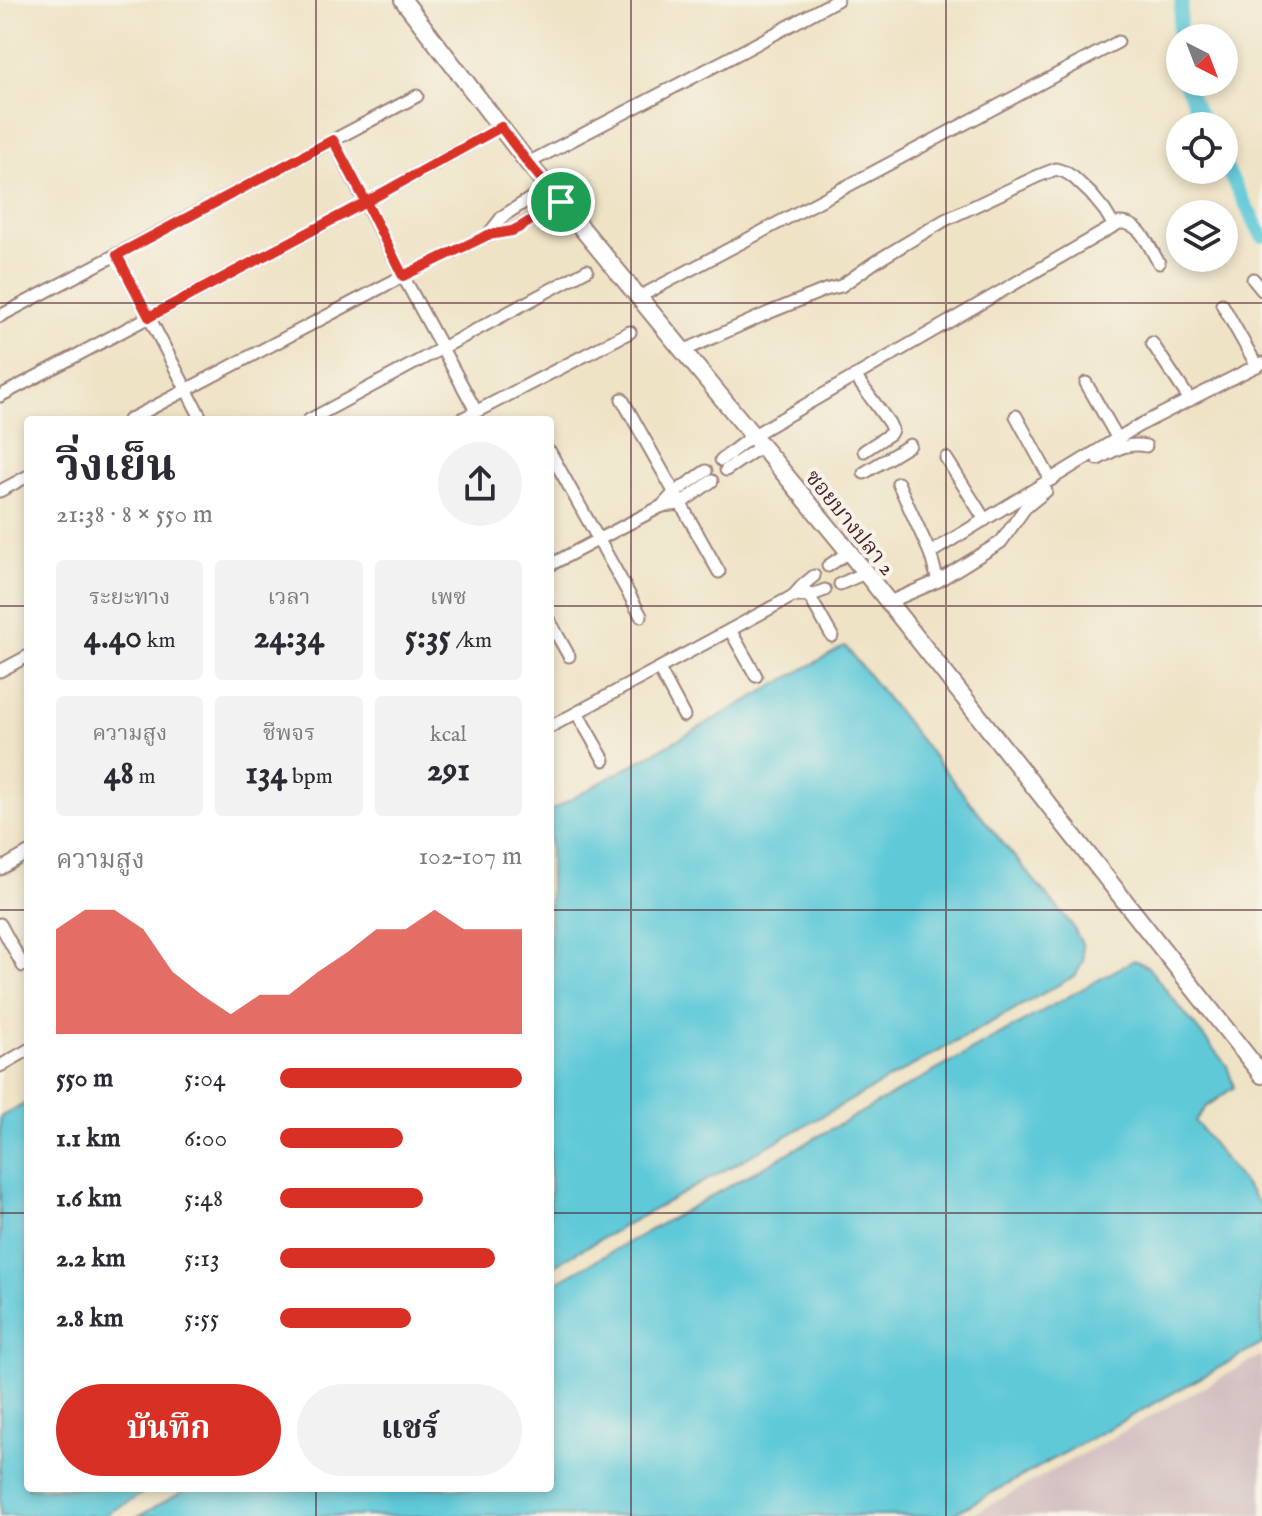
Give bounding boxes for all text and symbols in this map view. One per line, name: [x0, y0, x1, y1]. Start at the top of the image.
north arrow: [1166, 24, 1238, 96]
map controls: [1166, 24, 1238, 272]
button: locate: [1166, 112, 1238, 184]
pin: [527, 168, 595, 236]
icon: arrive: [539, 180, 583, 224]
button: layers: [1166, 200, 1238, 272]
text: วิ่งเย็น: [56, 440, 176, 496]
button: share: [438, 442, 522, 526]
street label: ซอยบางปลา 2: [798, 465, 901, 582]
text: 21:38 · 8 × 550 m: [56, 498, 213, 531]
text: ระยะทาง: [89, 584, 170, 612]
text: เวลา: [268, 584, 310, 612]
text: เพซ: [430, 584, 467, 612]
text: 4.40: [84, 616, 142, 659]
text: 24:34: [254, 616, 324, 659]
text: 5:35: [405, 616, 451, 659]
text: km: [142, 627, 176, 655]
text: /km: [451, 627, 492, 655]
text: ความสูง: [92, 720, 167, 748]
text: ชีพจร: [263, 720, 315, 748]
text: kcal: [430, 721, 467, 749]
text: 291: [427, 749, 470, 792]
text: 48: [104, 752, 134, 795]
text: 134: [245, 752, 287, 795]
text: m: [134, 763, 156, 791]
text: bpm: [287, 763, 333, 791]
text: 102–107 m: [419, 840, 522, 873]
text: ความสูง: [56, 844, 145, 877]
text: 550 m: [56, 1062, 113, 1095]
text: 5:04: [184, 1062, 226, 1095]
text: 1.1 km: [56, 1122, 121, 1155]
text: 6:00: [184, 1122, 227, 1155]
text: 1.6 km: [56, 1182, 122, 1215]
text: 5:48: [184, 1182, 223, 1215]
text: 2.2 km: [56, 1242, 126, 1275]
text: 5:13: [184, 1242, 220, 1275]
text: 2.8 km: [56, 1302, 124, 1335]
text: 5:55: [184, 1302, 219, 1335]
button: บันทึก: [56, 1384, 281, 1476]
button: แชร์: [297, 1384, 522, 1476]

